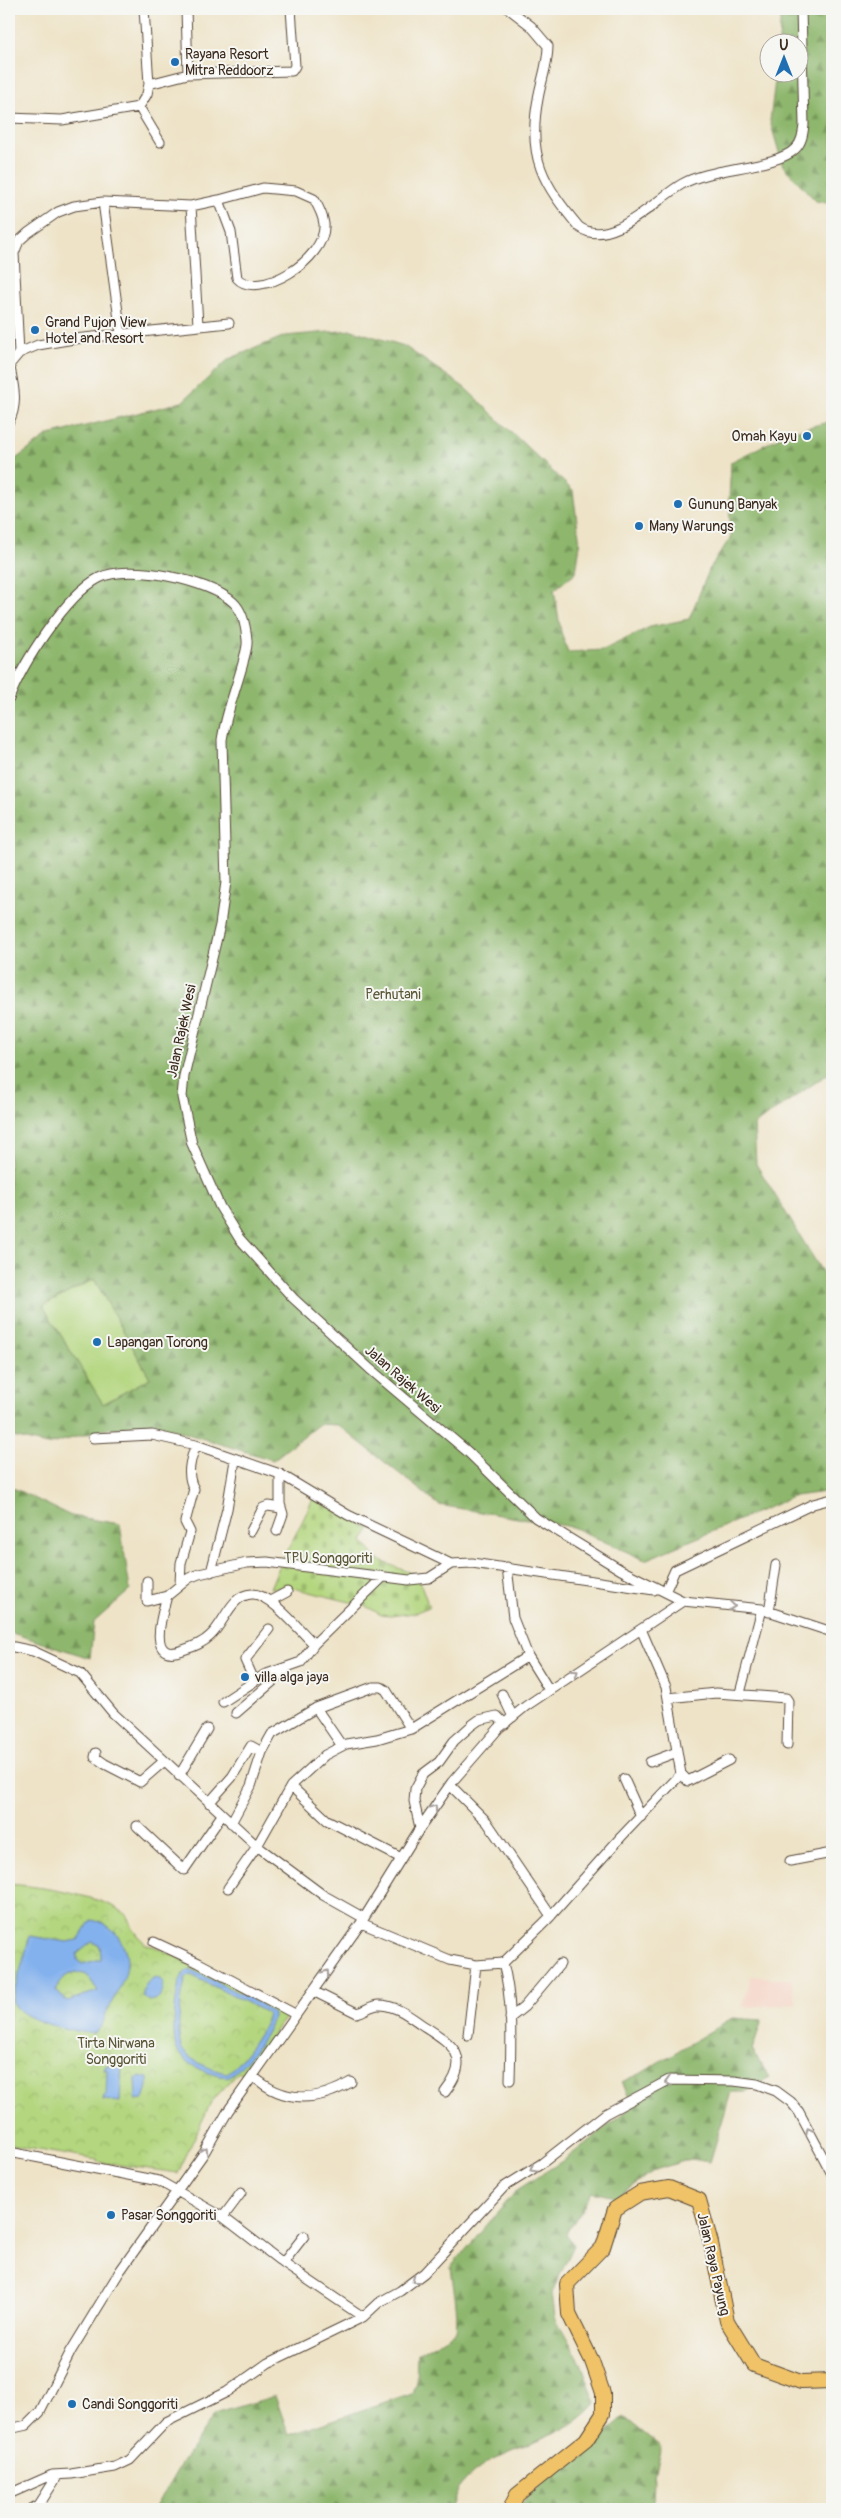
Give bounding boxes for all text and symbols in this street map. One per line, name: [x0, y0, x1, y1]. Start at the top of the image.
north arrow: [758, 32, 808, 82]
text: U: [779, 37, 789, 54]
place label: Rayana Resort Mitra Reddoorz: [185, 46, 274, 79]
marker: Rayana Resort Mitra Reddoorz: [169, 56, 181, 68]
place label: Grand Pujon View Hotel and Resort: [45, 314, 147, 347]
marker: Grand Pujon View Hotel and Resort: [29, 324, 41, 336]
place label: Omah Kayu: [732, 428, 797, 445]
marker: Omah Kayu: [801, 430, 813, 442]
place label: Gunung Banyak: [688, 496, 777, 513]
marker: Gunung Banyak: [672, 498, 684, 510]
place label: Many Warungs: [649, 518, 734, 535]
marker: Many Warungs: [633, 520, 645, 532]
street label: Jalan Rajek Wesi: [163, 982, 200, 1079]
park label: Perhutani: [365, 986, 421, 1003]
place label: Lapangan Torong: [107, 1334, 208, 1351]
marker: Lapangan Torong: [91, 1336, 103, 1348]
street label: Jalan Rajek Wesi: [361, 1342, 444, 1417]
park label: TPU Songgoriti: [284, 1550, 373, 1567]
one-way arrow: [728, 1600, 736, 1611]
place label: villa alga jaya: [254, 1669, 329, 1686]
one-way arrow: [570, 1669, 579, 1679]
marker: villa alga jaya: [239, 1671, 251, 1683]
one-way arrow: [428, 1804, 437, 1814]
one-way arrow: [320, 1969, 329, 1979]
park label: Tirta Nirwana Songgoriti: [77, 2035, 155, 2068]
one-way arrow: [664, 2076, 673, 2086]
one-way arrow: [805, 2127, 815, 2136]
one-way arrow: [199, 2147, 209, 2156]
one-way arrow: [529, 2163, 538, 2173]
place label: Pasar Songgoriti: [121, 2207, 217, 2224]
marker: Pasar Songgoriti: [105, 2209, 117, 2221]
street label: Jalan Raya Payung: [693, 2211, 734, 2317]
one-way arrow: [412, 2274, 421, 2282]
place label: Candi Songgoriti: [82, 2396, 178, 2413]
marker: Candi Songgoriti: [66, 2398, 78, 2410]

